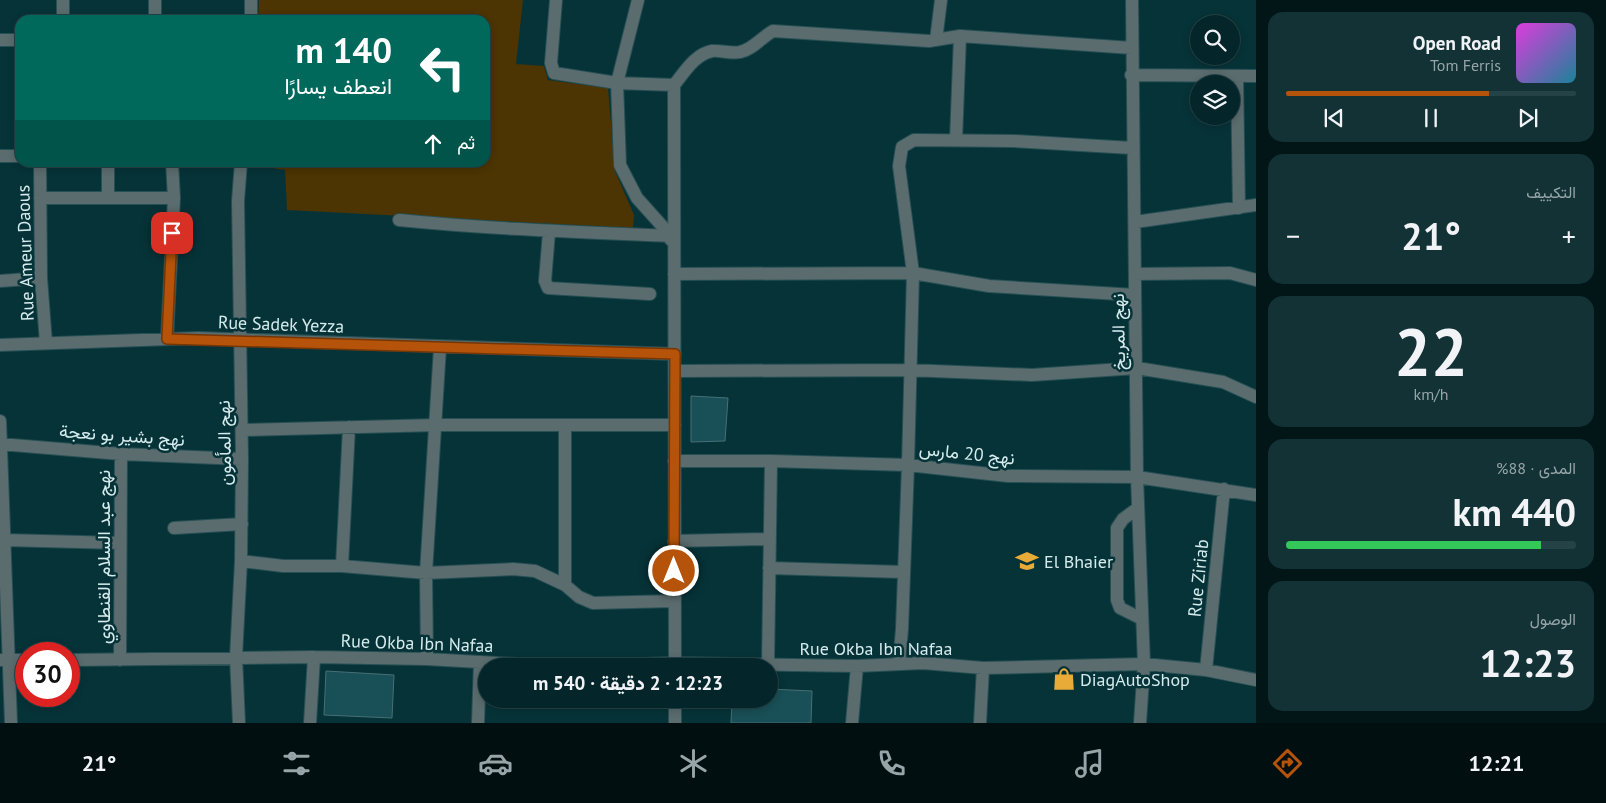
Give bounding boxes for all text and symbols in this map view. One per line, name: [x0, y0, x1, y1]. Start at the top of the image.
map controls: [1190, 15, 1240, 125]
button: search: [1190, 15, 1240, 65]
text: 140 m: [295, 27, 392, 73]
text: Open Road: [1413, 31, 1501, 55]
icon: left: [410, 35, 475, 100]
text: Tom Ferris: [1430, 55, 1501, 75]
text: انعطف يسارًا: [285, 72, 392, 100]
button: layers: [1190, 75, 1240, 125]
icon: previous: [1320, 104, 1348, 132]
icon: pause: [1417, 104, 1445, 132]
icon: next: [1514, 104, 1542, 132]
icon: ahead: [419, 130, 447, 158]
text: ثم: [457, 130, 475, 154]
text: التكييف: [1526, 182, 1576, 202]
street label: Rue Ameur Daous: [11, 185, 39, 321]
text: 21°: [1401, 211, 1461, 260]
pin: [151, 212, 193, 254]
text: −: [1286, 217, 1300, 254]
text: +: [1562, 217, 1576, 254]
icon: arrive: [158, 219, 186, 247]
street label: نهج المريخ: [1106, 293, 1131, 371]
text: 22: [1394, 309, 1468, 393]
street label: Rue Sadek Yezza: [217, 310, 345, 338]
text: km/h: [1413, 384, 1449, 404]
street label: نهج المأمون: [212, 400, 237, 486]
street label: نهج بشير بو نعجة: [58, 419, 186, 452]
street label: نهج 20 مارس: [918, 437, 1016, 470]
text: المدى · 88%: [1496, 458, 1576, 478]
street label: نهج عبد السلام القنطاوي: [92, 470, 119, 644]
text: 440 km: [1452, 487, 1576, 536]
street label: Rue Ziriab: [1182, 538, 1214, 618]
position arrow: [647, 544, 699, 596]
school or university icon: El Bhaier: [1014, 548, 1040, 574]
place label: El Bhaier: [1044, 550, 1113, 573]
text: الوصول: [1530, 609, 1576, 629]
street label: Rue Okba Ibn Nafaa: [340, 629, 494, 657]
street label: Rue Okba Ibn Nafaa: [800, 637, 952, 660]
text: 12:23: [1480, 638, 1576, 687]
speed limit sign: 30: [15, 642, 80, 707]
shop icon: DiagAutoShop: [1051, 666, 1077, 692]
place label: DiagAutoShop: [1080, 668, 1190, 691]
text: 12:23 · 2 دقيقة · 540 m: [533, 671, 723, 695]
icon: filters: [279, 746, 314, 781]
icon: car: [478, 746, 513, 781]
icon: climate: [676, 746, 711, 781]
icon: phone: [874, 746, 909, 781]
icon: music: [1072, 746, 1107, 781]
icon: directions: [1270, 746, 1305, 781]
text: 21°: [82, 749, 116, 777]
text: 12:21: [1469, 749, 1524, 777]

